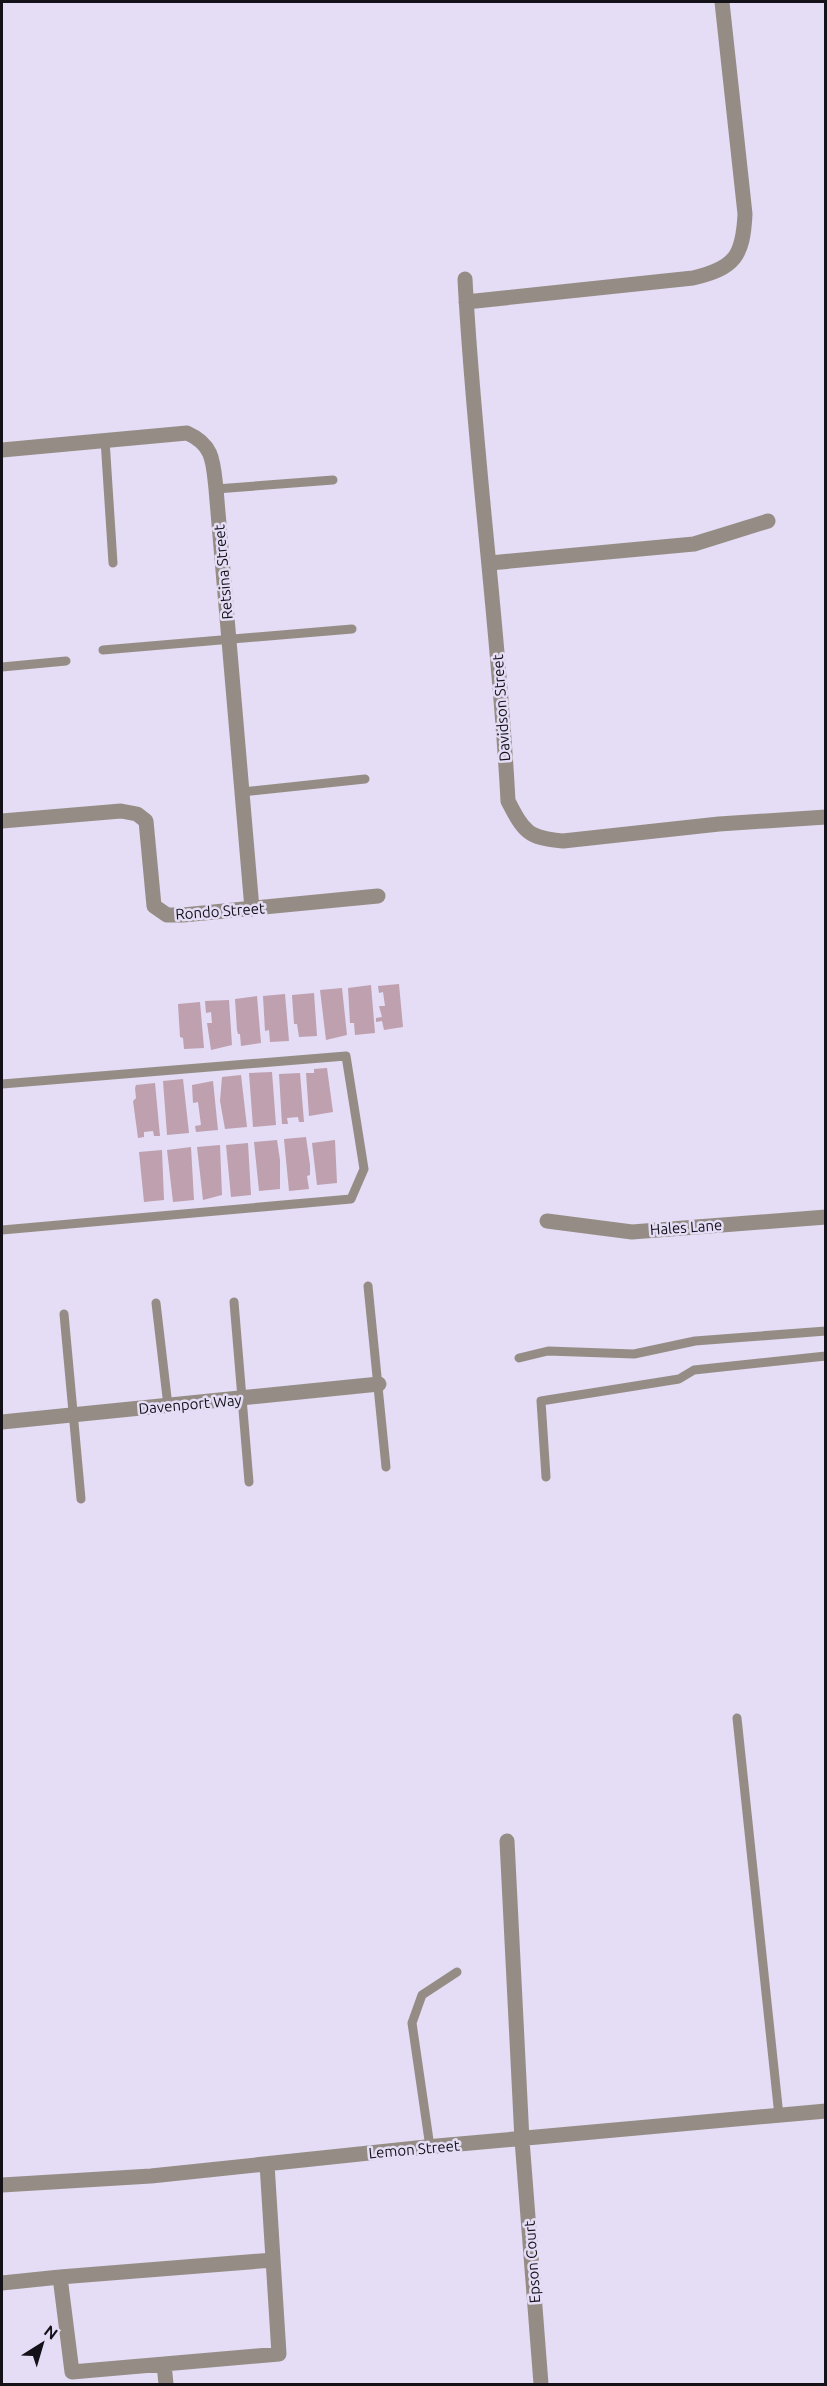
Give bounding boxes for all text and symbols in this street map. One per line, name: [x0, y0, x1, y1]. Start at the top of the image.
street label: Retsina Street: [210, 524, 236, 620]
street label: Davidson Street: [489, 654, 513, 762]
street label: Rondo Street: [175, 899, 265, 923]
street label: Hales Lane: [649, 1216, 723, 1238]
street label: Davenport Way: [138, 1391, 242, 1417]
street label: Lemon Street: [368, 2137, 460, 2161]
street label: Epson Court: [521, 2220, 543, 2304]
north arrow: [12, 2314, 72, 2374]
text: N: [41, 2321, 61, 2343]

